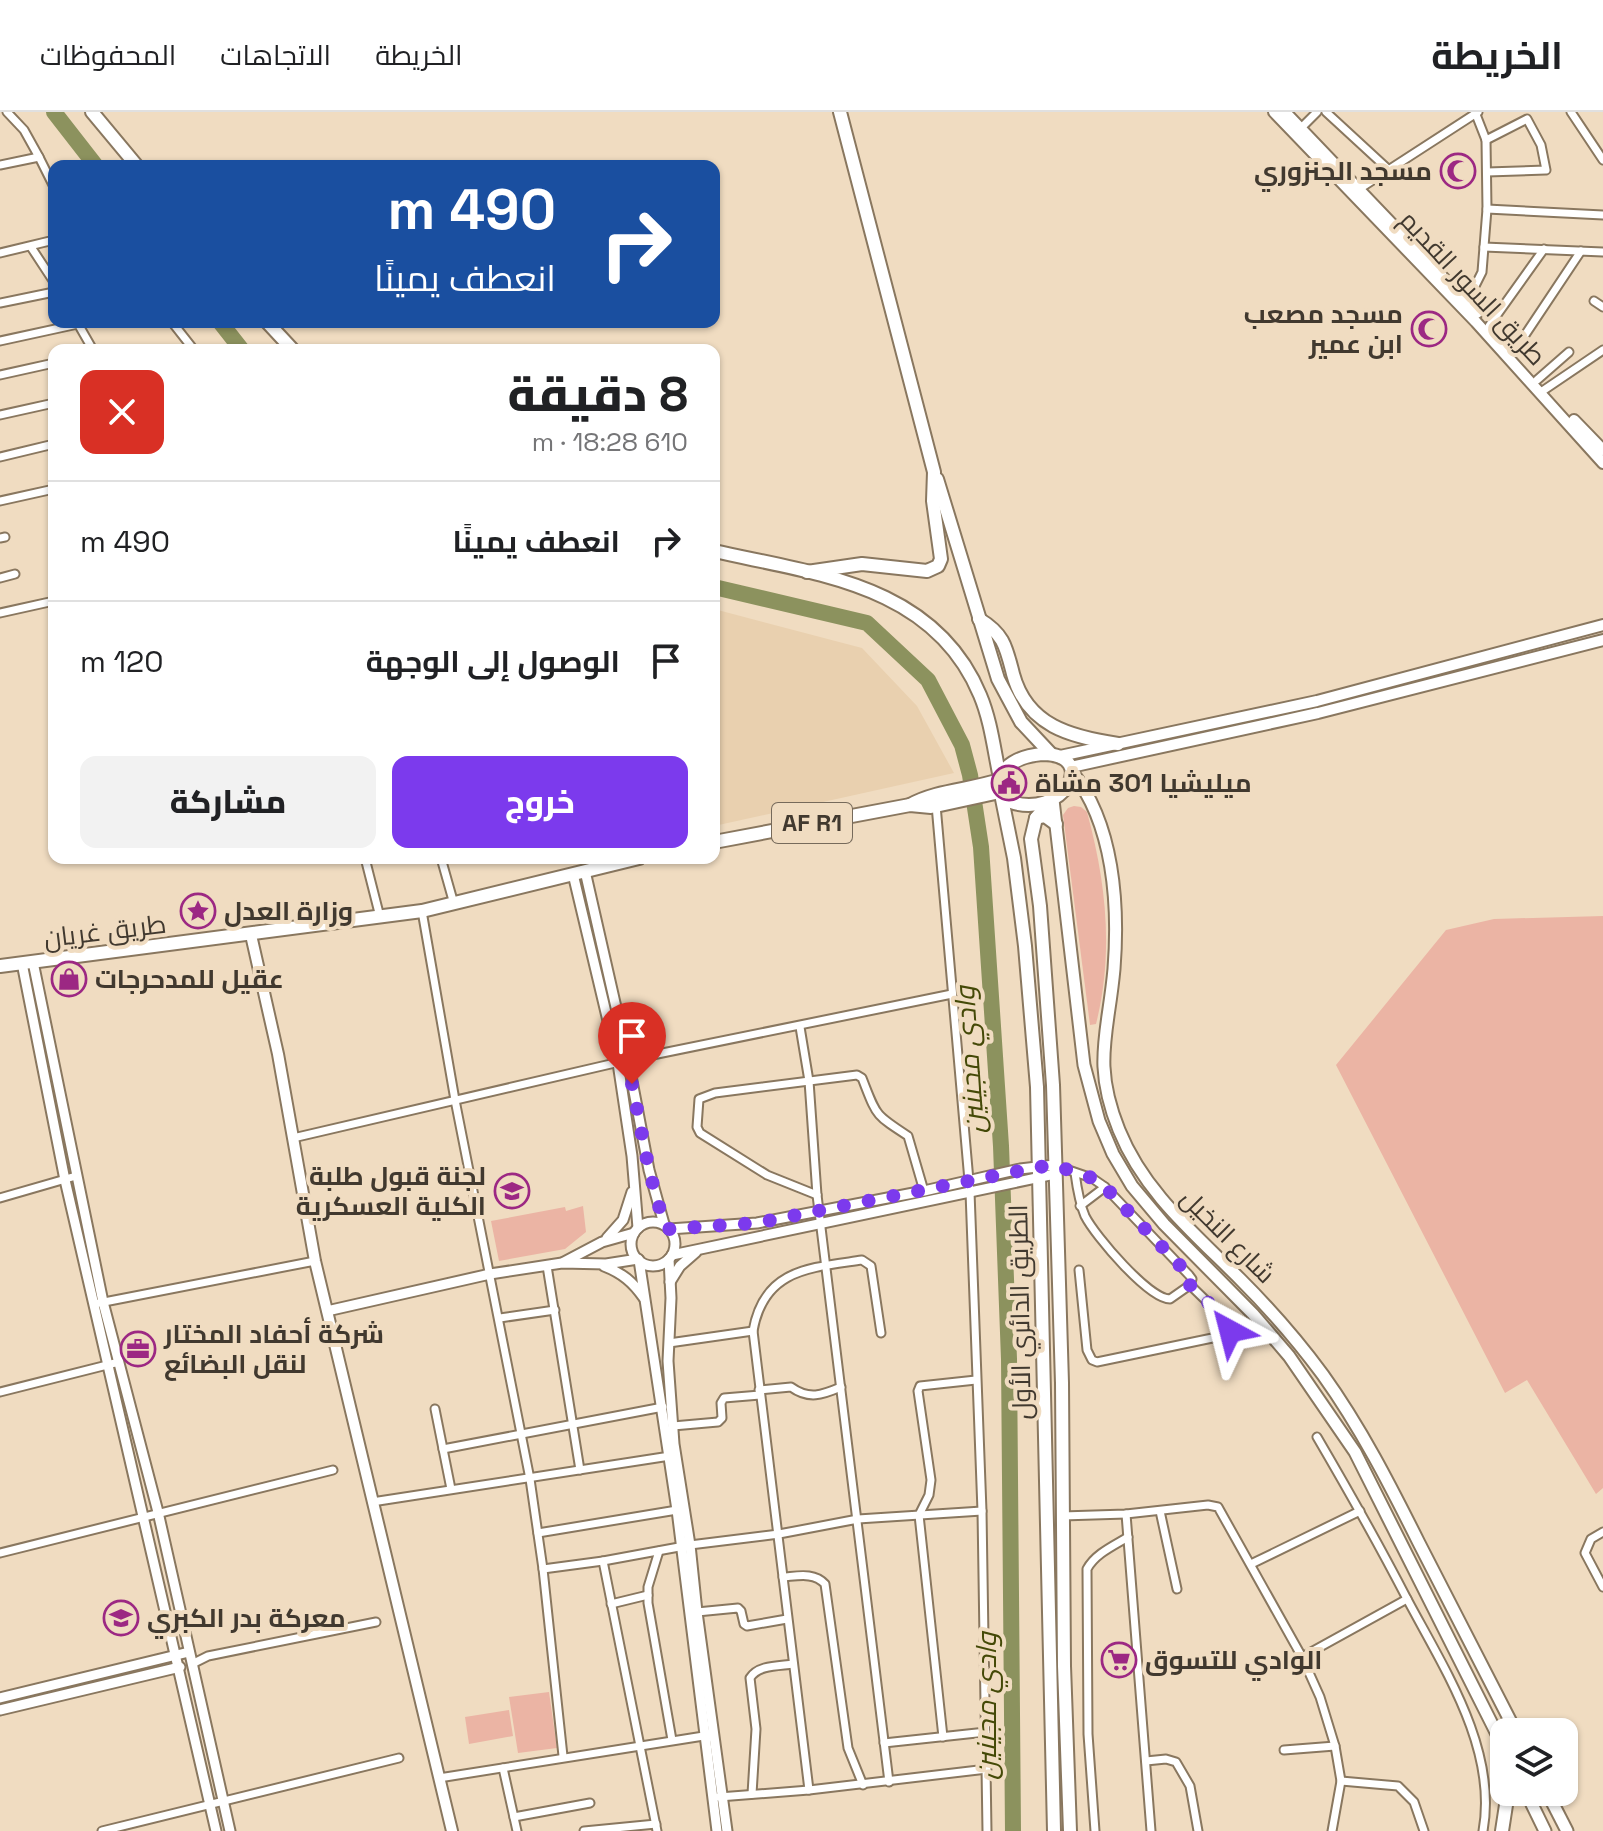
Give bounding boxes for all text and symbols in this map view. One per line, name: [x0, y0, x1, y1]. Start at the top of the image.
text: الخريطة: [1431, 32, 1563, 80]
text: المحفوظات: [40, 37, 176, 73]
text: الاتجاهات: [220, 37, 331, 73]
text: الخريطة: [375, 37, 463, 73]
mosque icon: مسجد الجنزوري: [1439, 152, 1477, 190]
place label: مسجد الجنزوري: [1254, 154, 1432, 192]
text: 490 m: [387, 174, 556, 245]
icon: right: [584, 192, 688, 296]
street label: طريق السور القديم: [1392, 203, 1554, 373]
text: انعطف يمينًا: [374, 256, 556, 302]
place label: مسجد مصعب ابن عمير: [1244, 297, 1403, 361]
mosque icon: مسجد مصعب ابن عمير: [1410, 310, 1448, 348]
text: 8 دقيقة: [508, 364, 688, 425]
button: close: [80, 370, 164, 454]
text: 610 m · 18:28: [532, 425, 688, 459]
icon: right: [644, 519, 688, 563]
text: 490 m: [80, 522, 170, 561]
text: انعطف يمينًا: [452, 522, 620, 561]
icon: arrive: [644, 639, 688, 683]
text: 120 m: [80, 642, 163, 681]
text: الوصول إلى الوجهة: [366, 642, 620, 681]
button: مشاركة: [80, 756, 376, 848]
button: خروج: [392, 756, 688, 848]
public building icon: ميليشيا 301 مشاة: [990, 764, 1028, 802]
place label: ميليشيا 301 مشاة: [1035, 766, 1252, 800]
road number: AF R1: [772, 803, 852, 843]
place icon: وزارة العدل: [179, 892, 217, 930]
place label: وزارة العدل: [224, 894, 353, 928]
street label: طريق غريان: [42, 907, 168, 955]
shop icon: عقيل للمدحرجات: [50, 960, 88, 998]
place label: عقيل للمدحرجات: [95, 962, 284, 996]
water label: وادي مجينين: [946, 983, 997, 1135]
pin: [598, 1002, 666, 1084]
icon: arrive: [610, 1014, 654, 1058]
place label: لجنة قبول طلبة الكلية العسكرية: [296, 1159, 486, 1223]
school or university icon: لجنة قبول طلبة الكلية العسكرية: [493, 1172, 531, 1210]
street label: شارع النخيل: [1173, 1181, 1283, 1291]
street label: الطريق الدائري الأول: [1001, 1204, 1042, 1420]
position arrow: [1188, 1289, 1272, 1373]
place label: شركة أحفاد المختار لنقل البضائع: [163, 1317, 384, 1381]
office icon: شركة أحفاد المختار لنقل البضائع: [119, 1330, 157, 1368]
school or university icon: معركة بدر الكبري: [102, 1599, 140, 1637]
place label: معركة بدر الكبري: [147, 1601, 346, 1639]
water label: وادي مجينين: [968, 1630, 1009, 1780]
supermarket icon: الوادي للتسوق: [1100, 1641, 1138, 1679]
place label: الوادي للتسوق: [1145, 1643, 1322, 1681]
map controls: [1490, 1718, 1578, 1806]
button: layers: [1490, 1718, 1578, 1806]

